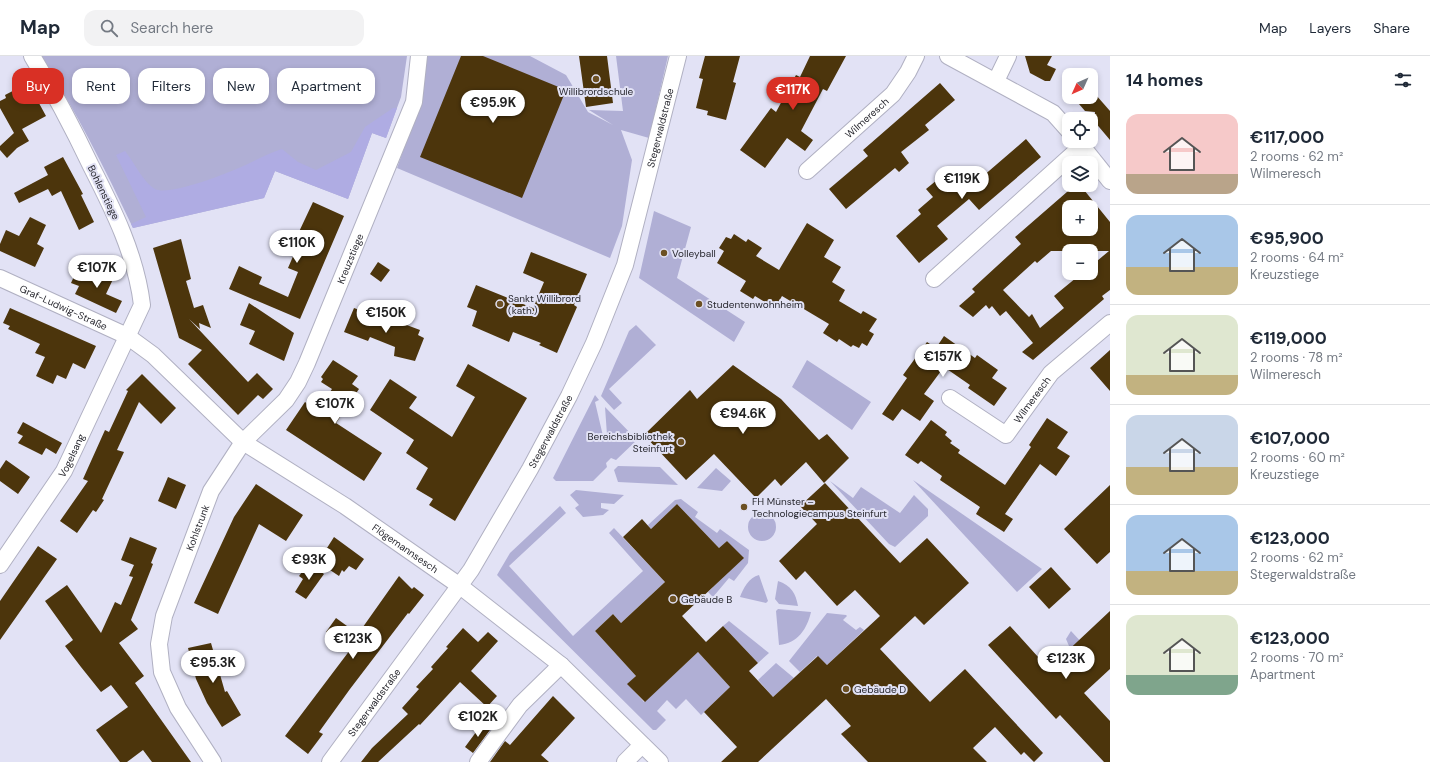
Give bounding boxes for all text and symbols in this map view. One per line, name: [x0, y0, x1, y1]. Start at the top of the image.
search box: [84, 10, 364, 46]
text: Map: [20, 15, 60, 40]
icon: search: [98, 17, 120, 39]
text: Search here: [130, 18, 213, 38]
text: Map: [1259, 19, 1287, 37]
text: Layers: [1309, 19, 1351, 37]
text: Share: [1373, 19, 1410, 37]
chip: Buy: [12, 68, 64, 104]
chip: Rent: [72, 68, 130, 104]
chip: Filters: [138, 68, 205, 104]
chip: New: [213, 68, 269, 104]
chip: Apartment: [277, 68, 375, 104]
north arrow: [1062, 68, 1098, 104]
map controls: [1062, 68, 1098, 280]
text: 14 homes: [1126, 69, 1203, 91]
icon: filters: [1392, 69, 1414, 91]
marker: Willibrordschule: [591, 74, 601, 84]
pin: €117K: [765, 77, 821, 111]
text: €117K: [775, 81, 811, 98]
place label: Willibrordschule: [559, 85, 634, 98]
street label: Stegerwaldstraße: [644, 87, 677, 169]
pin: €95.9K: [460, 90, 526, 124]
text: €95.9K: [470, 94, 516, 111]
street label: Wilmeresch: [842, 95, 892, 141]
button: locate: [1062, 112, 1098, 148]
text: €117,000: [1250, 126, 1324, 148]
icon: home: [1158, 130, 1206, 178]
text: 2 rooms · 62 m²: [1250, 148, 1343, 165]
button: layers: [1062, 156, 1098, 192]
street label: Bohlenstiege: [85, 163, 123, 222]
text: Wilmeresch: [1250, 165, 1321, 182]
pin: €119K: [934, 166, 990, 200]
text: €119K: [944, 170, 980, 187]
button: +: [1062, 200, 1098, 236]
text: €95,900: [1250, 227, 1324, 249]
pin: €110K: [269, 230, 325, 264]
street label: Kreuzstiege: [334, 231, 366, 286]
icon: home: [1158, 231, 1206, 279]
text: €110K: [278, 234, 316, 251]
button: −: [1062, 244, 1098, 280]
place label: Volleyball: [672, 247, 716, 260]
marker: Volleyball: [659, 248, 669, 258]
text: 2 rooms · 64 m²: [1250, 249, 1344, 266]
pin: €107K: [69, 255, 125, 289]
text: €107K: [77, 259, 117, 276]
text: Kreuzstiege: [1250, 266, 1319, 283]
street label: Graf-Ludwig-Straße: [18, 282, 110, 333]
place label: Sankt Willibrord (kath.): [508, 292, 581, 317]
place label: Studentenwohnheim: [707, 298, 803, 311]
marker: Sankt Willibrord (kath.): [495, 299, 505, 309]
marker: Studentenwohnheim: [694, 299, 704, 309]
pin: €150K: [358, 300, 414, 334]
text: €150K: [366, 304, 406, 321]
text: €119,000: [1250, 327, 1327, 349]
icon: home: [1158, 331, 1206, 379]
pin: €157K: [915, 344, 971, 378]
text: €157K: [924, 348, 962, 365]
text: 2 rooms · 78 m²: [1250, 349, 1342, 366]
text: Wilmeresch: [1250, 366, 1321, 383]
street label: Wilmeresch: [1011, 374, 1054, 426]
pin: €107K: [307, 391, 363, 425]
street label: Stegerwaldstraße: [526, 392, 576, 470]
text: €107K: [315, 395, 355, 412]
pin: €94.6K: [710, 401, 776, 435]
text: €94.6K: [720, 405, 766, 422]
text: €107,000: [1250, 427, 1330, 449]
place label: Bereichsbibliothek Steinfurt: [588, 430, 673, 455]
street label: Vogelsang: [56, 431, 88, 480]
icon: home: [1158, 431, 1206, 479]
marker: Bereichsbibliothek Steinfurt: [676, 437, 686, 447]
text: 2 rooms · 60 m²: [1250, 449, 1345, 466]
text: Kreuzstiege: [1250, 466, 1319, 483]
place label: FH Münster – Technologiecampus Steinfurt: [752, 495, 887, 520]
marker: FH Münster – Technologiecampus Steinfurt: [739, 502, 749, 512]
street label: Kohlstrunk: [183, 503, 212, 553]
street label: Flögemannsesch: [370, 521, 441, 576]
text: €123,000: [1250, 527, 1330, 549]
icon: home: [1158, 531, 1206, 579]
pin: €93K: [285, 547, 333, 581]
text: 2 rooms · 62 m²: [1250, 549, 1343, 566]
text: €93K: [292, 551, 326, 568]
text: Stegerwaldstraße: [1250, 566, 1356, 583]
place label: Gebäude B: [681, 593, 732, 606]
marker: Gebäude B: [668, 594, 678, 604]
pin: €123K: [325, 626, 381, 660]
text: €123,000: [1250, 627, 1330, 649]
text: €123K: [334, 630, 372, 647]
icon: home: [1158, 631, 1206, 679]
pin: €123K: [1038, 646, 1094, 680]
text: 2 rooms · 70 m²: [1250, 649, 1344, 666]
pin: €95.3K: [180, 650, 246, 684]
text: €123K: [1047, 650, 1085, 667]
text: €95.3K: [190, 654, 236, 671]
street label: Stegerwaldstraße: [345, 666, 404, 739]
text: Apartment: [1250, 666, 1315, 683]
place label: Gebäude D: [854, 683, 906, 696]
marker: Gebäude D: [841, 684, 851, 694]
pin: €102K: [450, 704, 506, 738]
text: €102K: [458, 708, 498, 725]

